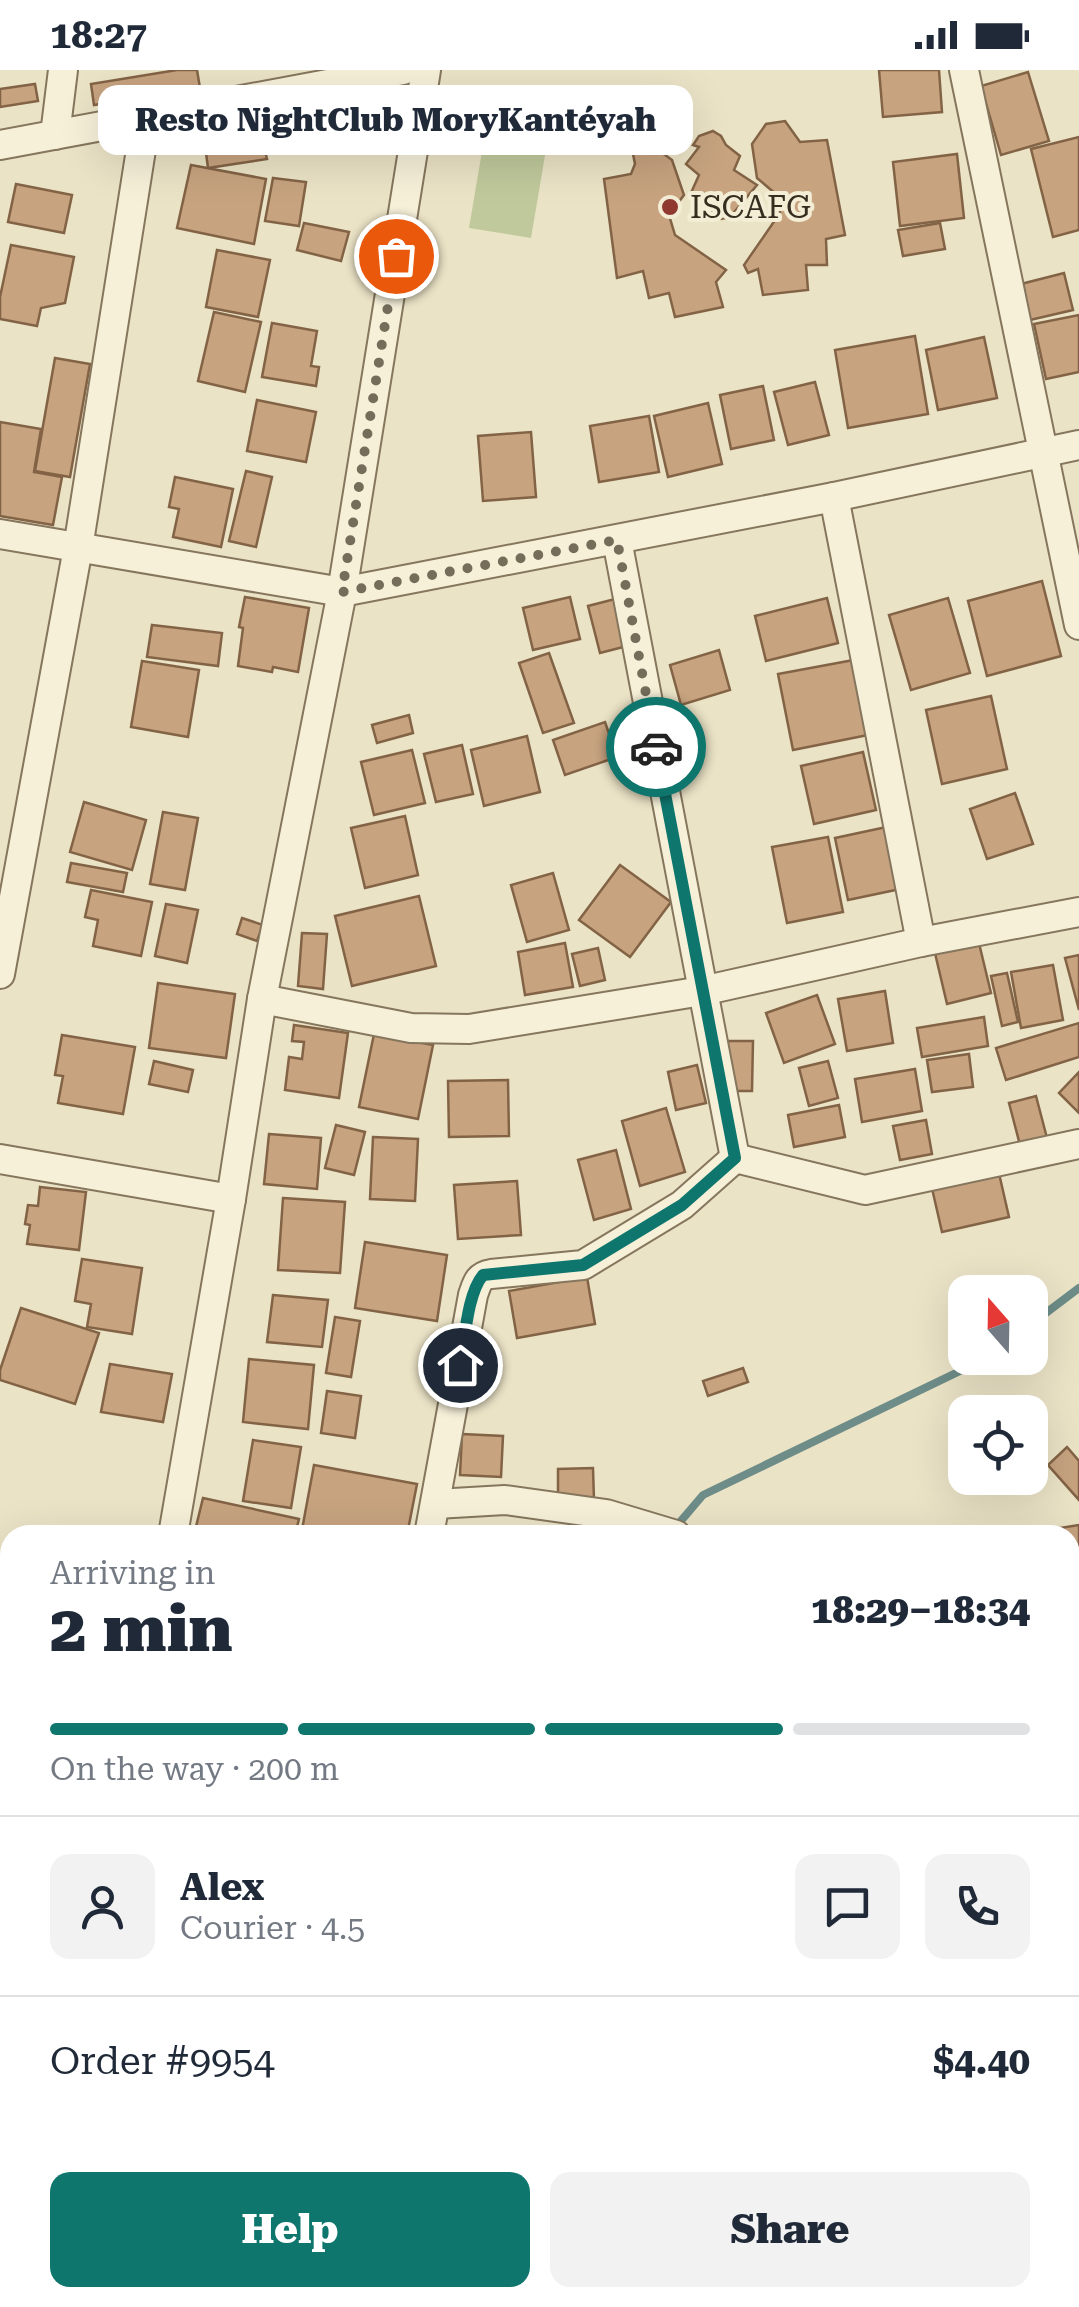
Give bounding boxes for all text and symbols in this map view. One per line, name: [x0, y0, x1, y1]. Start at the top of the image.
text: 18:27: [50, 13, 147, 57]
callout: Resto NightClub MoryKantéyah: [99, 86, 694, 156]
text: Resto NightClub MoryKantéyah: [135, 101, 656, 139]
place label: ISCAFG: [690, 188, 811, 226]
marker: ISCAFG: [659, 196, 681, 218]
pin: [354, 214, 439, 299]
icon: bag: [369, 229, 424, 284]
courier: [606, 697, 706, 797]
icon: car: [629, 720, 684, 775]
north arrow: [948, 1275, 1048, 1375]
map controls: [948, 1275, 1048, 1495]
pin: [418, 1323, 503, 1408]
icon: home: [433, 1338, 488, 1393]
button: locate: [948, 1395, 1048, 1495]
text: Arriving in: [50, 1554, 215, 1592]
text: 18:29–18:34: [811, 1588, 1030, 1632]
text: 2 min: [50, 1591, 233, 1667]
text: On the way · 200 m: [50, 1750, 339, 1788]
button: person: [50, 1854, 155, 1959]
button: chat: [795, 1854, 900, 1959]
button: phone: [925, 1854, 1030, 1959]
text: Alex: [180, 1865, 264, 1909]
text: Courier · 4.5: [180, 1909, 365, 1947]
text: Order #9954: [50, 2039, 275, 2083]
text: $4.40: [933, 2039, 1030, 2083]
button: Help: [50, 2172, 530, 2287]
button: Share: [550, 2172, 1030, 2287]

